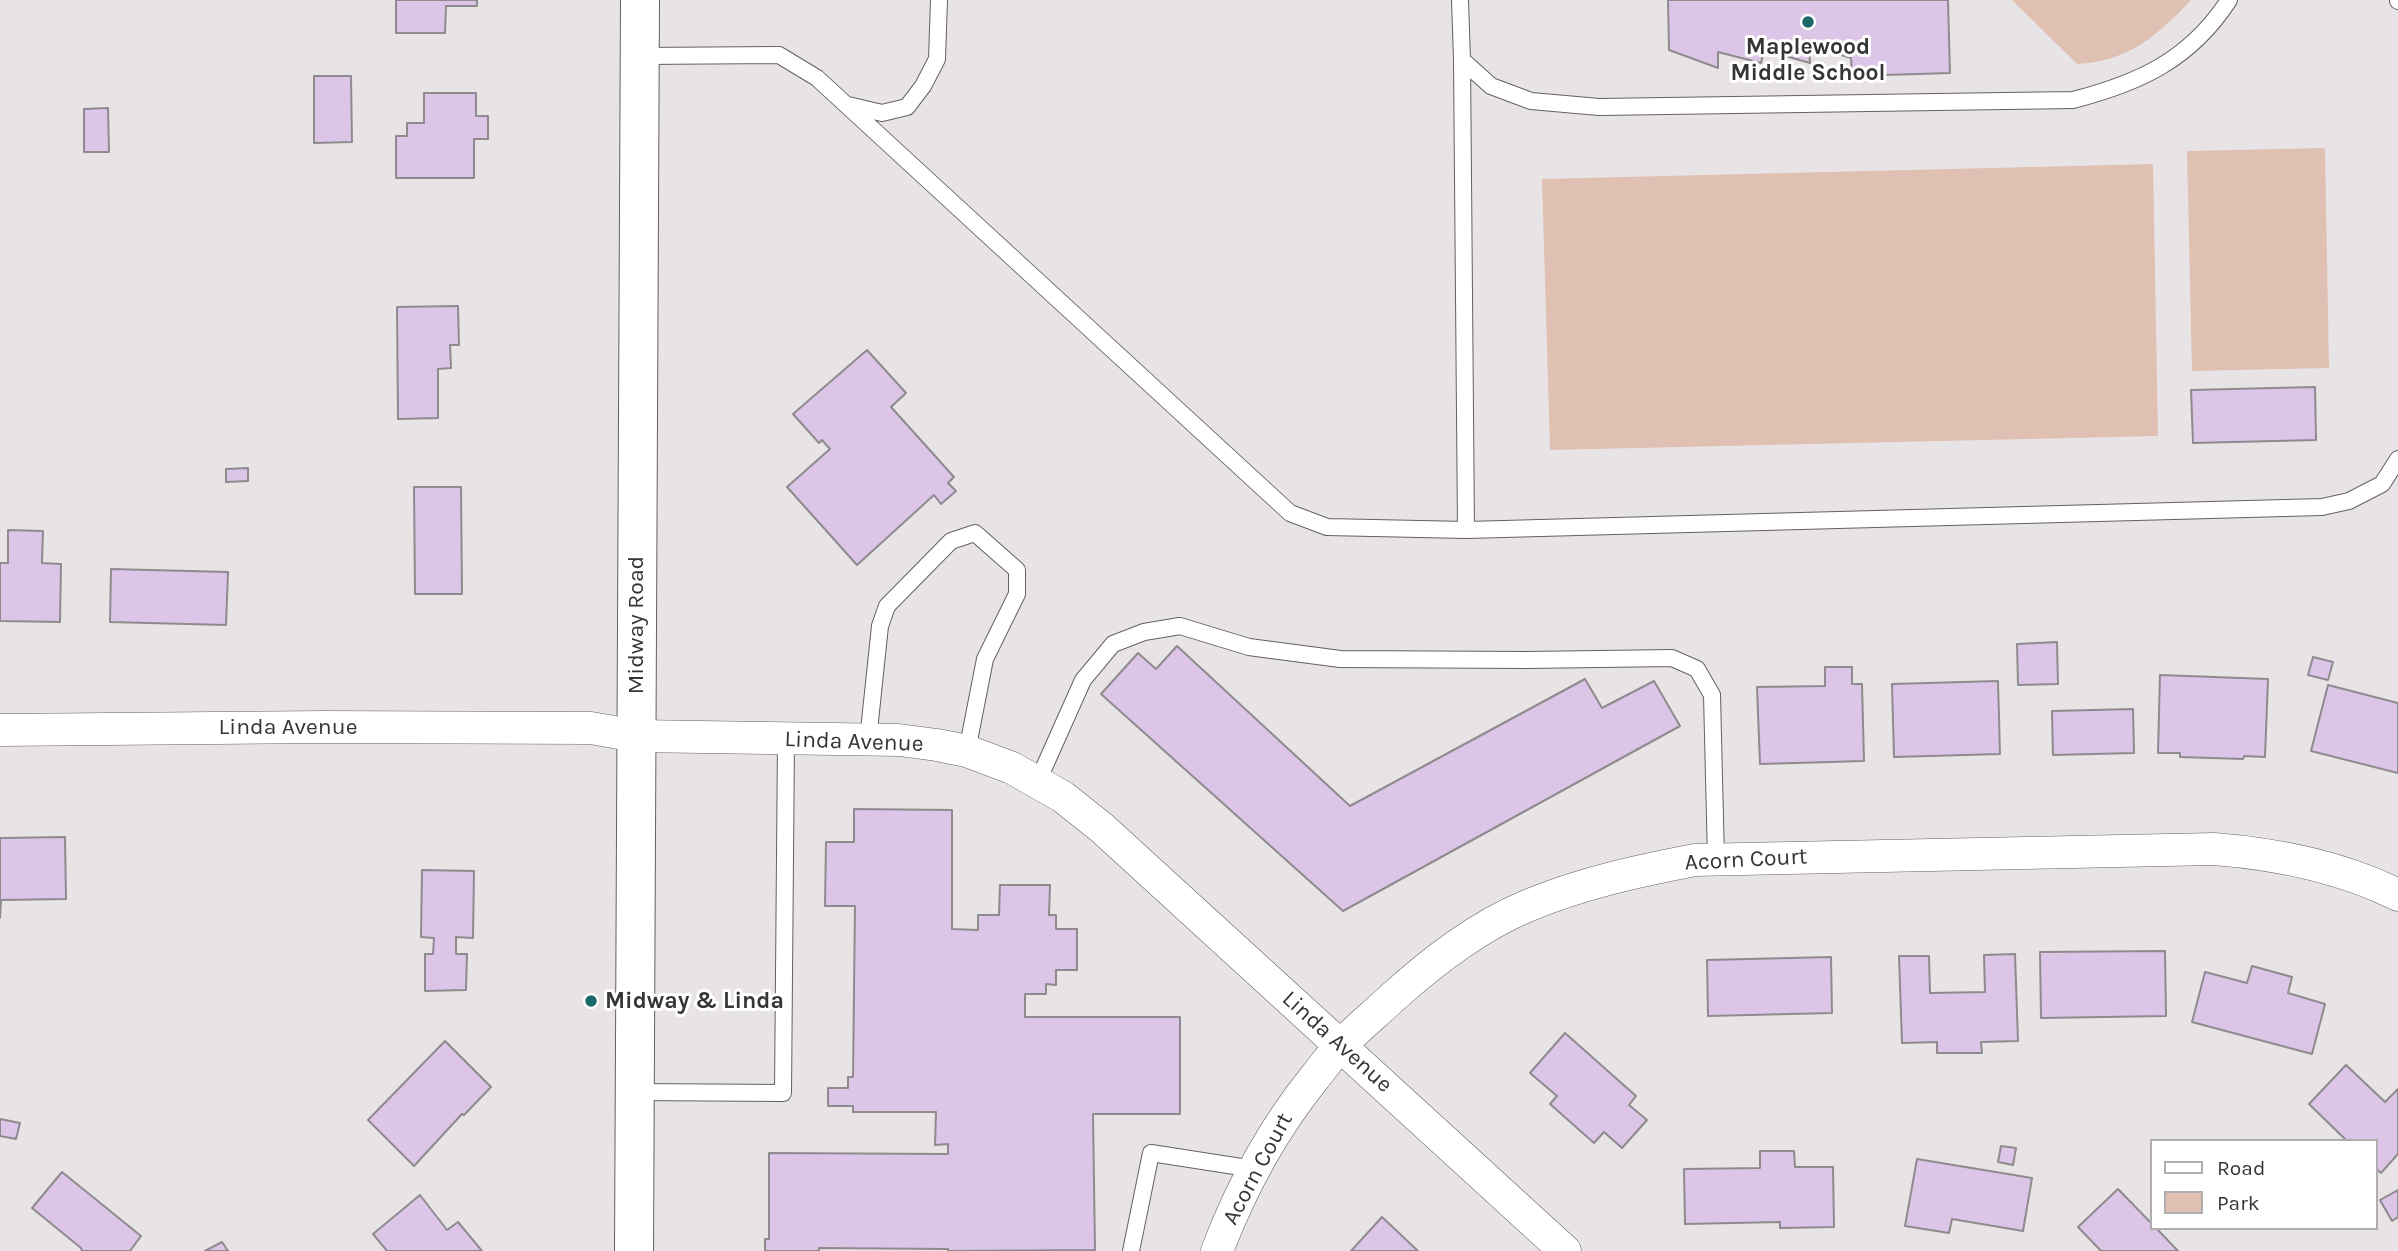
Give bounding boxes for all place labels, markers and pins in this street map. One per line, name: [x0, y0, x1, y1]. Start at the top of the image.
marker: Maplewood Middle School: [1800, 14, 1816, 30]
place label: Maplewood Middle School: [1730, 33, 1886, 87]
place label: Midway & Linda: [605, 987, 784, 1015]
marker: Midway & Linda: [583, 993, 599, 1009]

